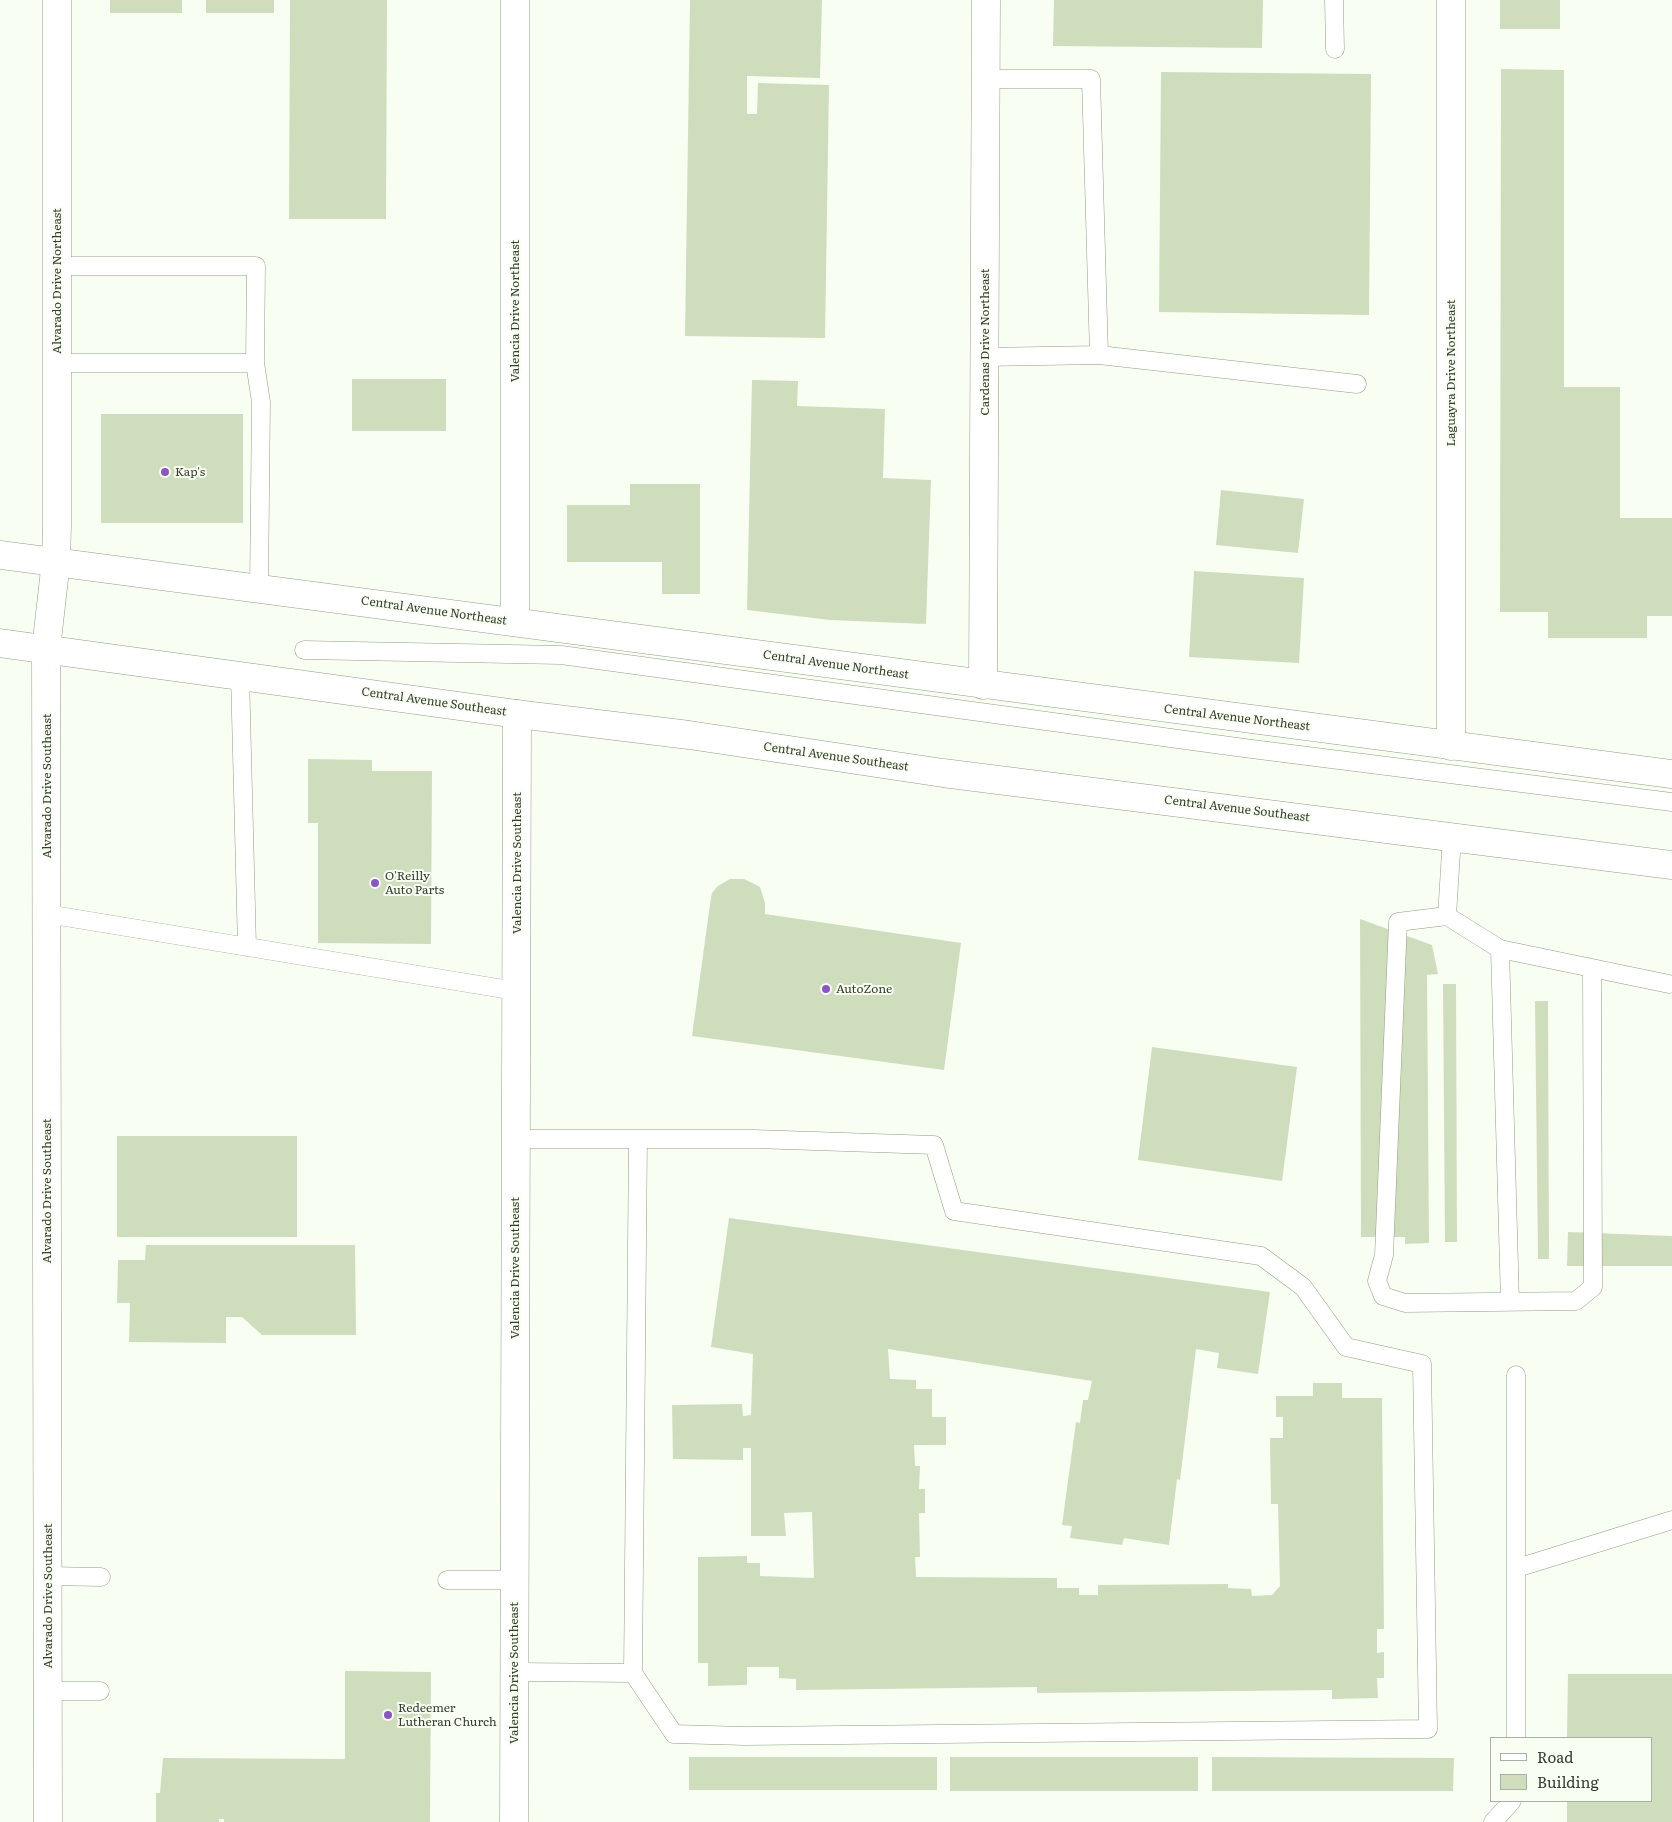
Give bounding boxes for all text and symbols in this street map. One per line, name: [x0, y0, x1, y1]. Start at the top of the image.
street label: Alvarado Drive Northeast: [50, 208, 64, 354]
street label: Valencia Drive Northeast: [508, 240, 522, 382]
street label: Cardenas Drive Northeast: [978, 269, 992, 415]
street label: Laguayra Drive Northeast: [1444, 299, 1458, 447]
place label: Kap's: [175, 465, 205, 479]
marker: Kap's: [159, 466, 171, 478]
street label: Central Avenue Northeast: [360, 594, 508, 628]
street label: Central Avenue Northeast: [762, 648, 910, 682]
street label: Central Avenue Southeast: [360, 685, 508, 719]
street label: Central Avenue Northeast: [1163, 702, 1311, 734]
street label: Alvarado Drive Southeast: [40, 713, 54, 859]
street label: Central Avenue Southeast: [762, 740, 910, 774]
street label: Valencia Drive Southeast: [510, 792, 524, 934]
street label: Central Avenue Southeast: [1163, 793, 1311, 825]
place label: O'Reilly Auto Parts: [385, 869, 444, 897]
marker: O'Reilly Auto Parts: [369, 877, 381, 889]
place label: AutoZone: [836, 982, 892, 996]
marker: AutoZone: [820, 983, 832, 995]
street label: Alvarado Drive Southeast: [40, 1118, 54, 1264]
street label: Valencia Drive Southeast: [508, 1197, 522, 1339]
street label: Alvarado Drive Southeast: [41, 1523, 55, 1669]
street label: Valencia Drive Southeast: [507, 1602, 521, 1744]
place label: Redeemer Lutheran Church: [398, 1701, 497, 1729]
marker: Redeemer Lutheran Church: [382, 1709, 394, 1721]
legend: [1490, 1737, 1652, 1802]
text: Road: [1537, 1745, 1573, 1768]
text: Building: [1537, 1770, 1599, 1793]

